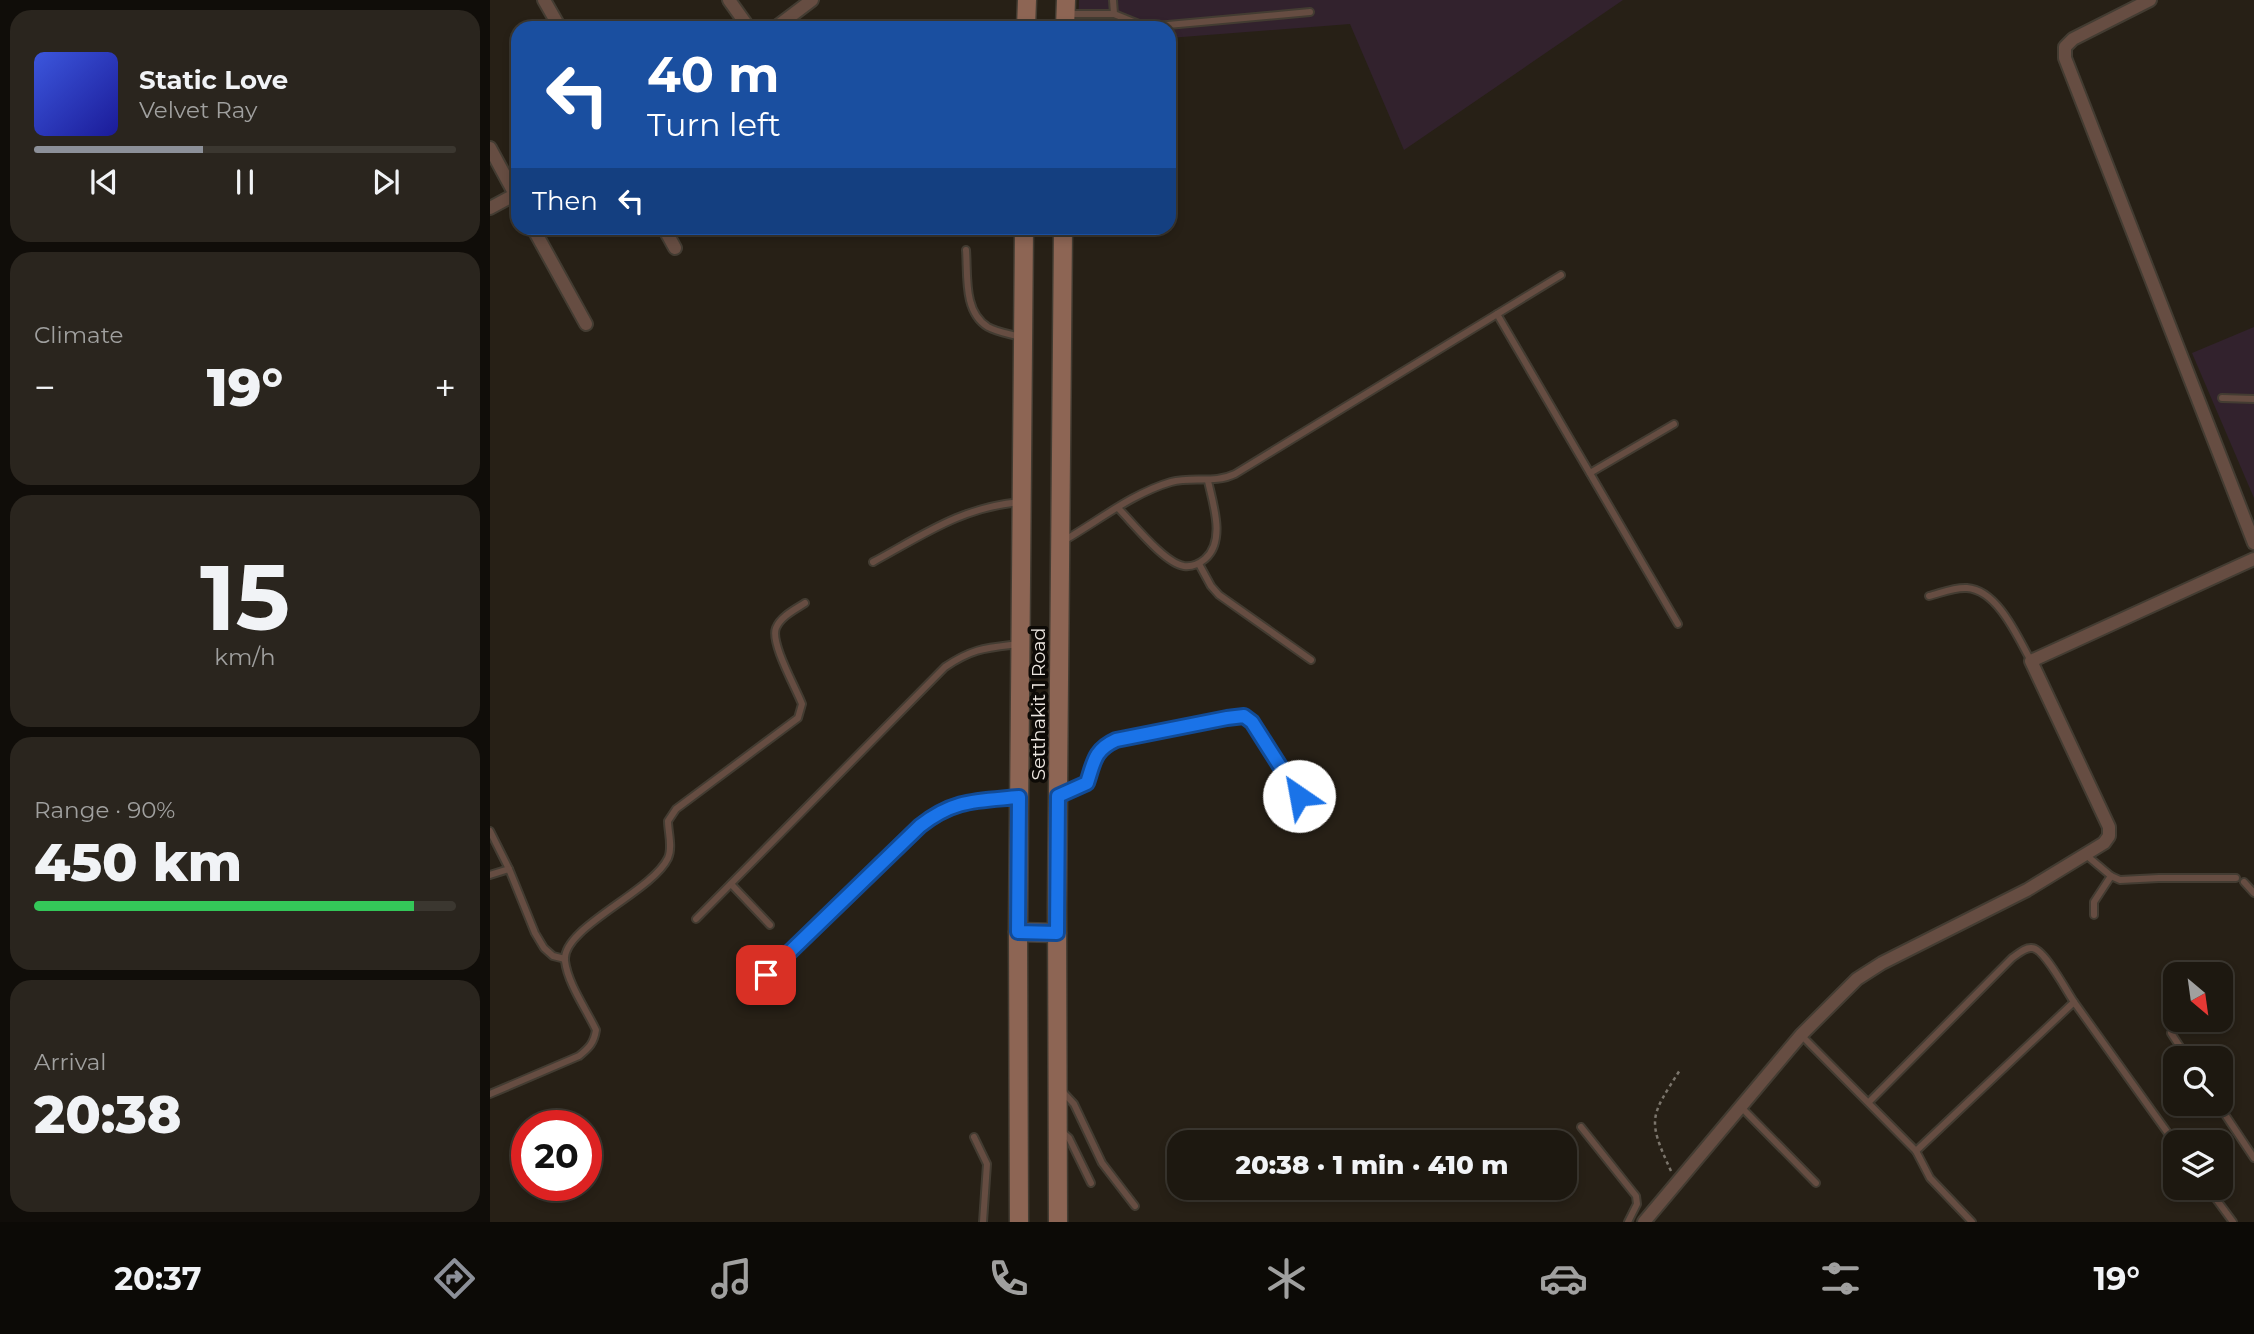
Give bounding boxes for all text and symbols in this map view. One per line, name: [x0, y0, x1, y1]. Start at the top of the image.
text: 40 m: [647, 45, 779, 104]
icon: left: [532, 49, 623, 140]
text: Static Love: [139, 64, 288, 96]
text: Velvet Ray: [139, 96, 257, 124]
text: Turn left: [647, 105, 781, 144]
icon: previous: [85, 163, 123, 201]
icon: pause: [226, 163, 264, 201]
icon: next: [367, 163, 405, 201]
icon: left: [612, 182, 650, 220]
text: Then: [532, 185, 598, 217]
text: Climate: [34, 321, 123, 349]
text: 19°: [207, 356, 283, 419]
text: −: [34, 364, 56, 411]
text: +: [434, 364, 456, 411]
text: 15: [200, 542, 290, 653]
street label: Setthakit 1 Road: [1027, 628, 1050, 780]
text: km/h: [214, 643, 276, 671]
position arrow: [1262, 759, 1336, 833]
text: Range · 90%: [34, 796, 175, 824]
text: 450 km: [34, 831, 242, 894]
pin: [736, 945, 796, 1005]
icon: arrive: [747, 956, 785, 994]
north arrow: [2163, 962, 2233, 1032]
map controls: [2163, 962, 2233, 1200]
button: search: [2163, 1046, 2233, 1116]
text: Arrival: [34, 1048, 107, 1076]
text: 20:38: [34, 1083, 182, 1146]
speed limit sign: 20: [511, 1110, 602, 1201]
button: layers: [2163, 1130, 2233, 1200]
text: 20:38 · 1 min · 410 m: [1235, 1149, 1509, 1181]
icon: directions: [430, 1254, 479, 1303]
icon: music: [707, 1254, 756, 1303]
icon: phone: [984, 1254, 1033, 1303]
icon: climate: [1262, 1254, 1311, 1303]
icon: car: [1539, 1254, 1588, 1303]
icon: filters: [1816, 1254, 1865, 1303]
text: 20:37: [114, 1259, 202, 1298]
text: 19°: [2094, 1259, 2140, 1298]

